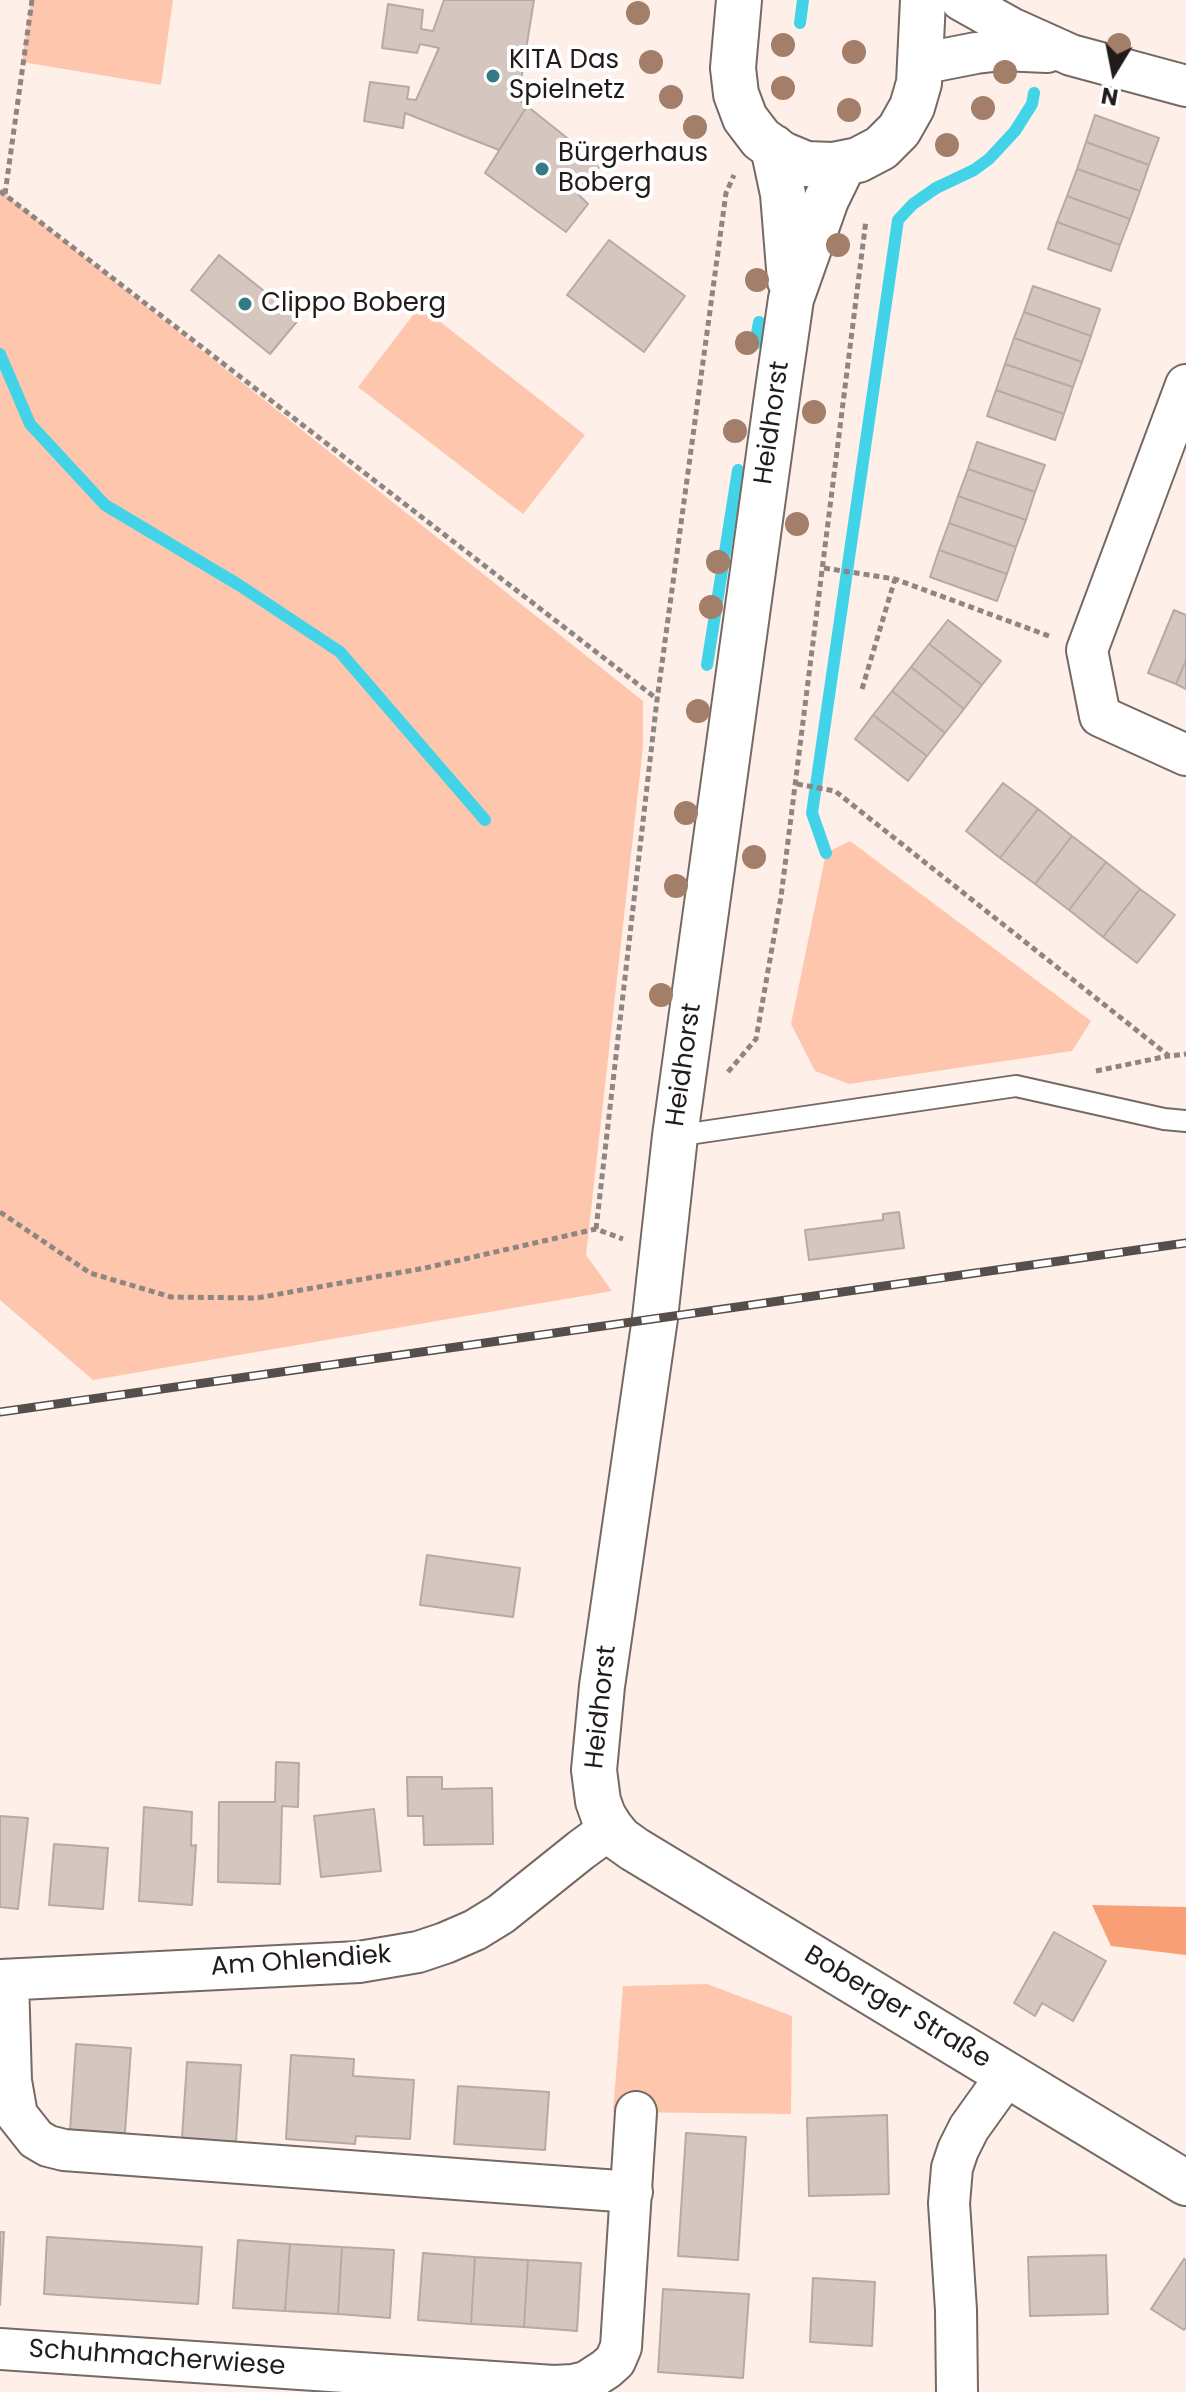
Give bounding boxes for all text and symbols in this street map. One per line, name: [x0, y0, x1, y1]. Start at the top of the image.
north arrow: [1074, 32, 1154, 112]
place label: KITA Das Spielnetz: [509, 45, 625, 106]
marker: KITA Das Spielnetz: [484, 67, 502, 85]
text: N: [1099, 79, 1121, 113]
place label: Bürgerhaus Boberg: [558, 138, 708, 200]
marker: Bürgerhaus Boberg: [533, 160, 551, 178]
place label: Clippo Boberg: [261, 288, 446, 320]
marker: Clippo Boberg: [236, 295, 254, 313]
street label: Heidhorst: [749, 359, 797, 487]
street label: Heidhorst: [661, 1001, 709, 1129]
street label: Heidhorst: [580, 1644, 624, 1770]
street label: Am Ohlendiek: [210, 1940, 392, 1984]
street label: Boberger Straße: [798, 1940, 996, 2076]
street label: Schuhmacherwiese: [28, 2334, 286, 2384]

